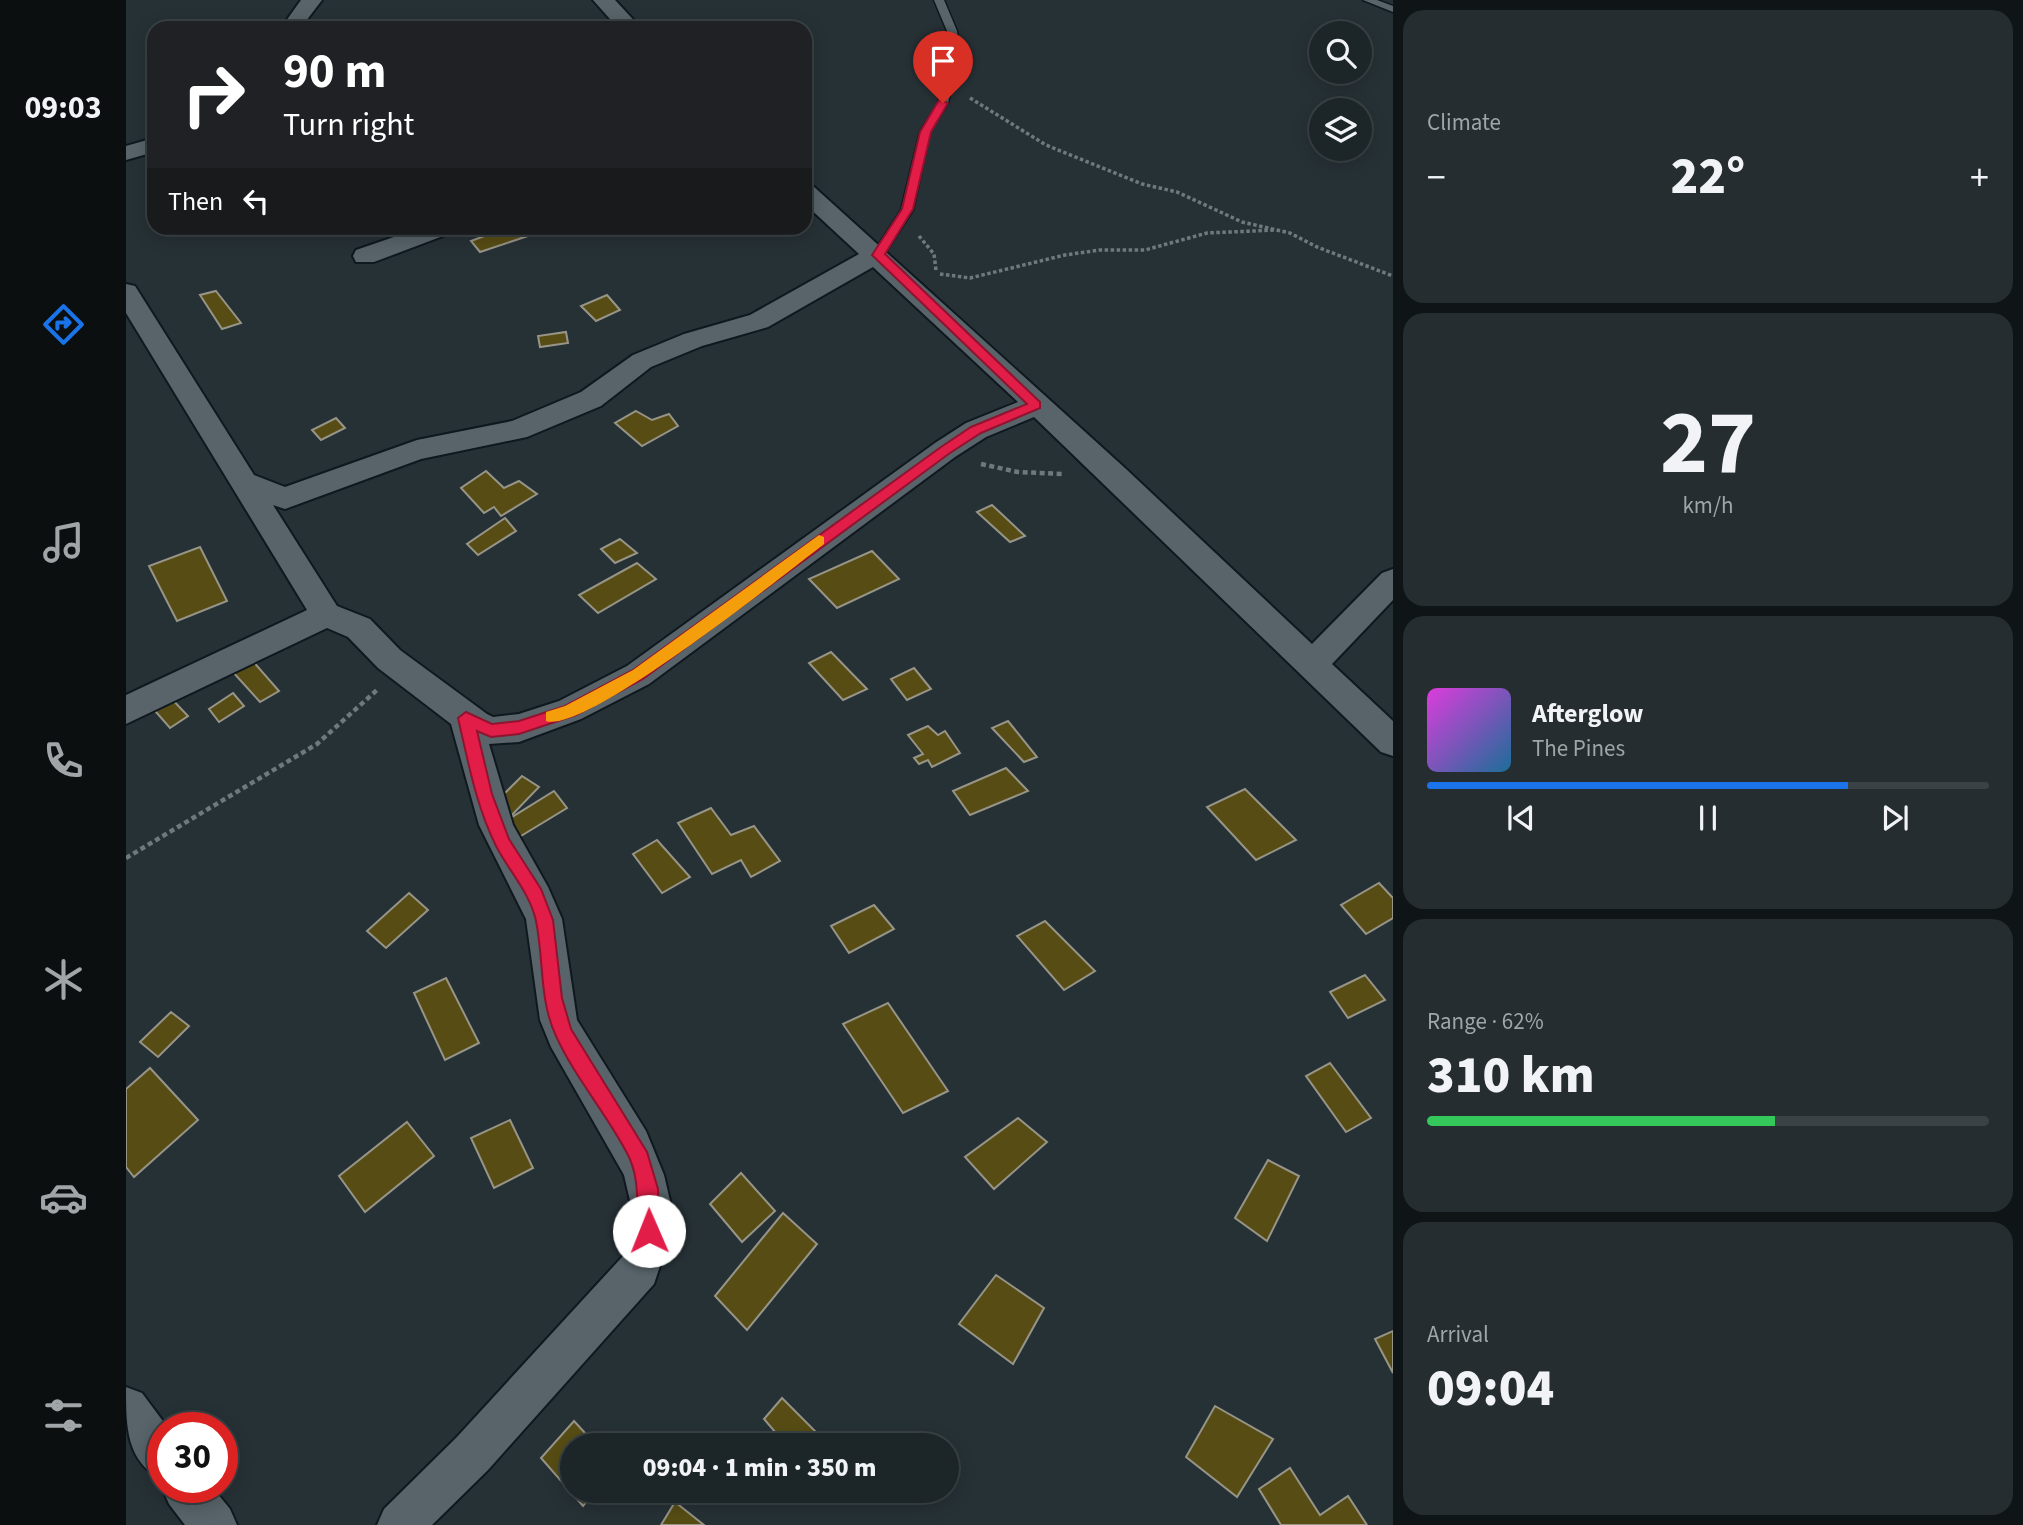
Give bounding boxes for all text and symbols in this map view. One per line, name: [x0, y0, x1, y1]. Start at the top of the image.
map controls: [1309, 21, 1372, 161]
button: search: [1309, 21, 1372, 84]
pin: [913, 31, 973, 103]
text: 90 m: [283, 37, 387, 107]
icon: arrive: [924, 42, 962, 80]
icon: right: [168, 49, 259, 140]
text: 09:03: [24, 85, 102, 131]
button: layers: [1309, 98, 1372, 161]
text: Turn right: [283, 102, 414, 148]
text: Climate: [1427, 106, 1501, 139]
text: 22°: [1671, 140, 1745, 214]
text: −: [1427, 151, 1446, 205]
text: +: [1970, 151, 1989, 205]
icon: left: [237, 182, 275, 220]
text: Then: [168, 183, 223, 220]
icon: directions: [39, 300, 88, 349]
text: 27: [1660, 379, 1756, 508]
text: km/h: [1682, 489, 1734, 522]
icon: music: [39, 518, 88, 567]
text: Afterglow: [1532, 695, 1643, 732]
text: The Pines: [1532, 732, 1625, 765]
icon: phone: [39, 736, 88, 785]
icon: previous: [1502, 799, 1540, 837]
icon: pause: [1689, 799, 1727, 837]
icon: next: [1876, 799, 1914, 837]
icon: climate: [39, 955, 88, 1004]
text: Range · 62%: [1427, 1005, 1544, 1038]
text: 310 km: [1427, 1039, 1595, 1113]
icon: car: [39, 1173, 88, 1222]
position arrow: [612, 1194, 686, 1268]
text: Arrival: [1427, 1318, 1489, 1351]
text: 09:04: [1427, 1352, 1554, 1426]
icon: filters: [39, 1391, 88, 1440]
speed limit sign: 30: [147, 1412, 238, 1503]
text: 09:04 · 1 min · 350 m: [643, 1449, 876, 1486]

